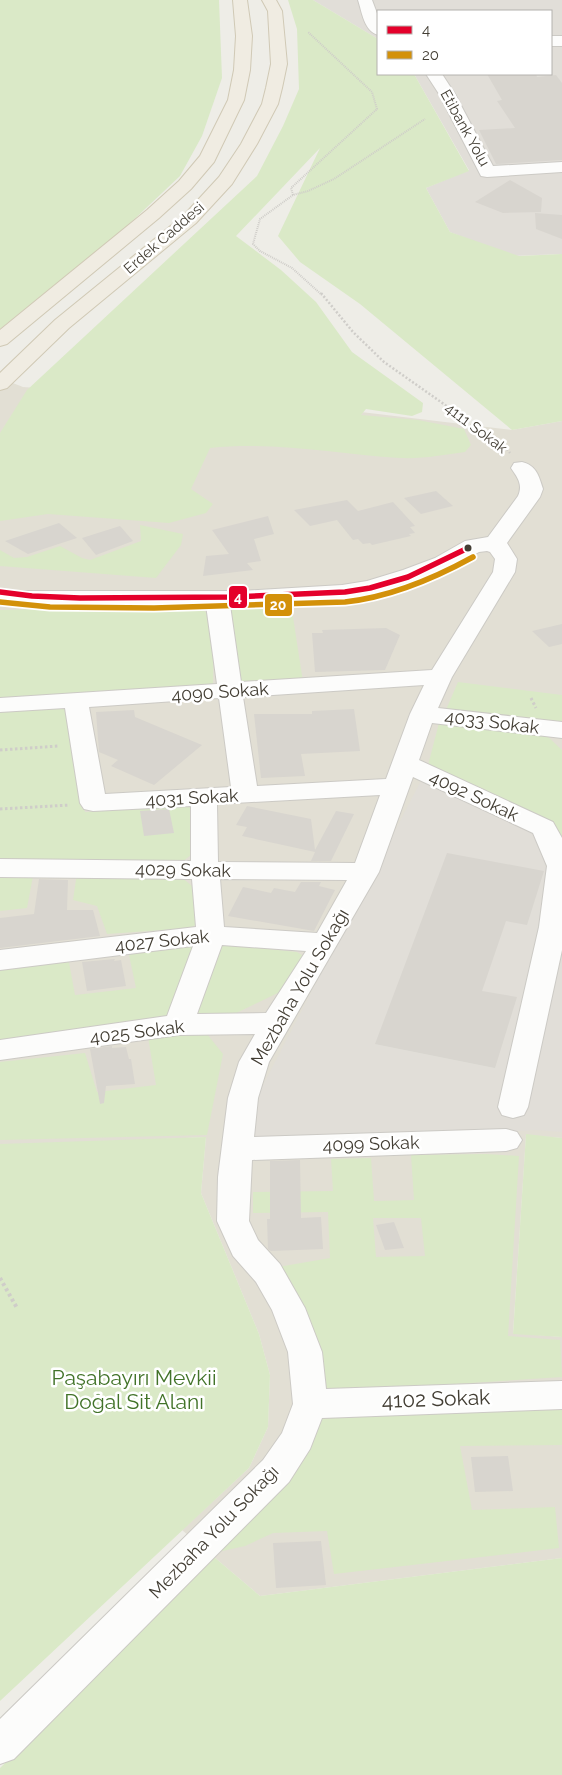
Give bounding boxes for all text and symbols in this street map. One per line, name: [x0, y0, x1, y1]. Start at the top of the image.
legend: [377, 10, 552, 75]
text: 4: [422, 21, 430, 39]
text: 20: [422, 46, 439, 64]
street label: Etibank Yolu: [437, 86, 494, 170]
street label: Erdek Caddesi: [120, 198, 208, 278]
street label: 4111 Sokak: [441, 399, 511, 457]
unlabelled marker: [463, 543, 473, 553]
line badge: 4: [228, 585, 248, 609]
text: 4: [234, 589, 242, 605]
line badge: 20: [264, 593, 293, 617]
text: 20: [270, 597, 286, 613]
street label: 4090 Sokak: [171, 678, 270, 705]
street label: 4033 Sokak: [444, 705, 541, 738]
street label: 4092 Sokak: [426, 766, 522, 826]
street label: 4031 Sokak: [145, 785, 240, 810]
street label: 4029 Sokak: [135, 858, 232, 881]
street label: Mezbaha Yolu Sokağı: [246, 905, 353, 1069]
street label: 4027 Sokak: [114, 925, 211, 956]
street label: 4025 Sokak: [88, 1015, 186, 1048]
street label: 4099 Sokak: [322, 1131, 420, 1156]
park label: Paşabayırı Mevkii Doğal Sit Alanı: [51, 1365, 217, 1414]
street label: 4102 Sokak: [381, 1384, 491, 1413]
street label: Mezbaha Yolu Sokağı: [145, 1461, 283, 1603]

